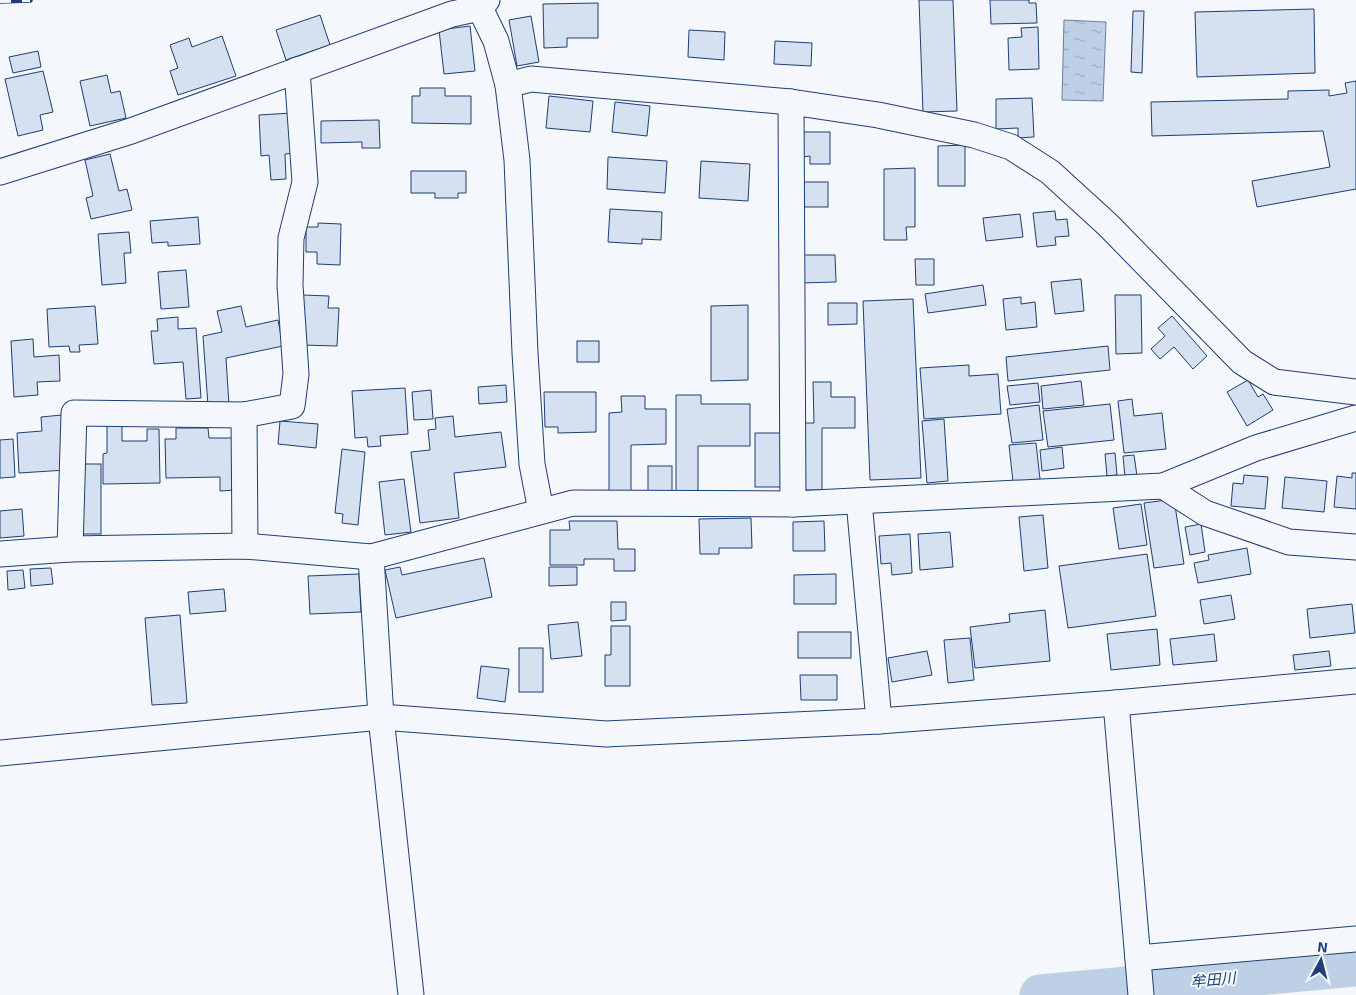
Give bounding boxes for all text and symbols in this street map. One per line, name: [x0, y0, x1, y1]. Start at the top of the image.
north arrow: [1296, 935, 1346, 985]
text: N: [1317, 938, 1329, 956]
water label: 牟田川: [1190, 968, 1238, 990]

